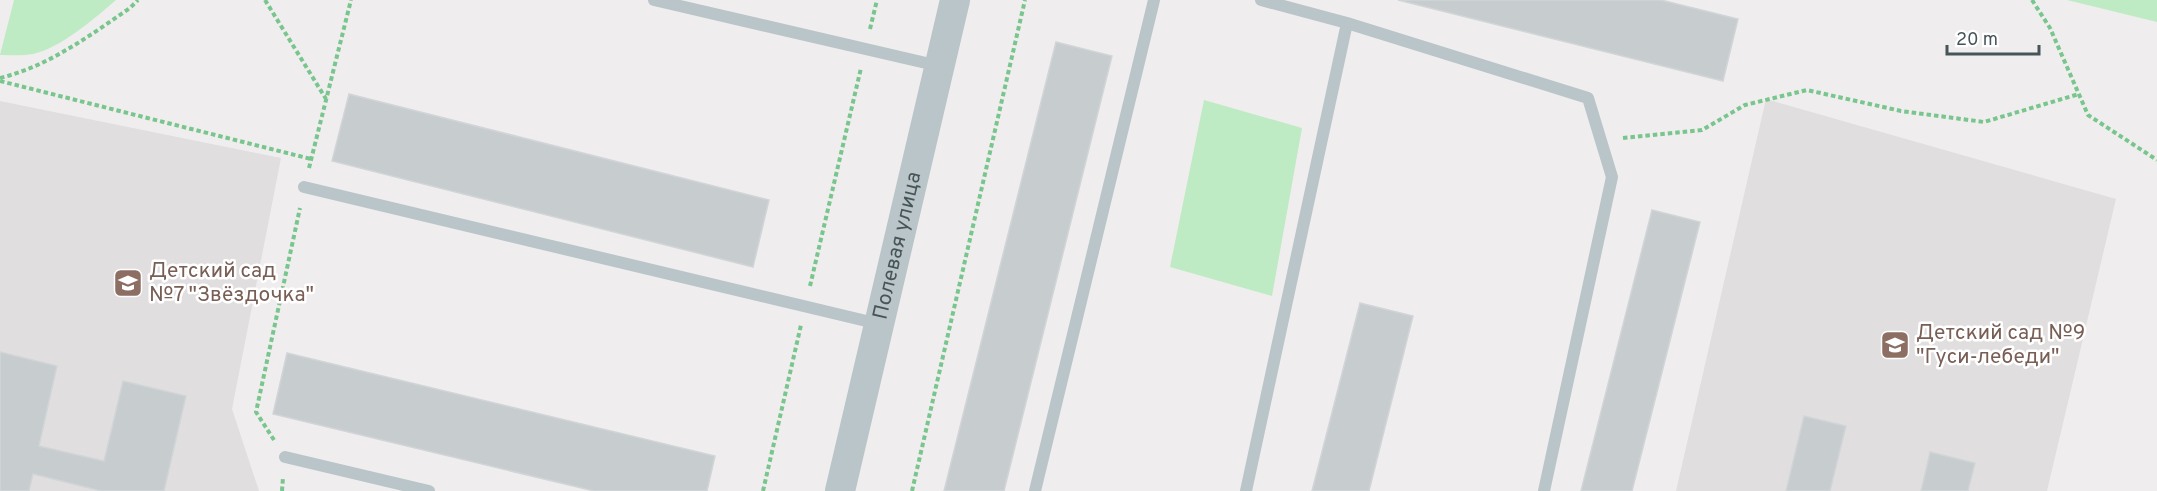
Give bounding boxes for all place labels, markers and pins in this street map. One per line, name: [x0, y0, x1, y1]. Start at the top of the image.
place label: Детский сад №7 "Звёздочка": [149, 258, 314, 309]
school or university icon: Детский сад №7 "Звёздочка": [112, 267, 144, 299]
place label: Детский сад №9 "Гуси-лебеди": [1916, 320, 2085, 371]
school or university icon: Детский сад №9 "Гуси-лебеди": [1879, 329, 1911, 361]

